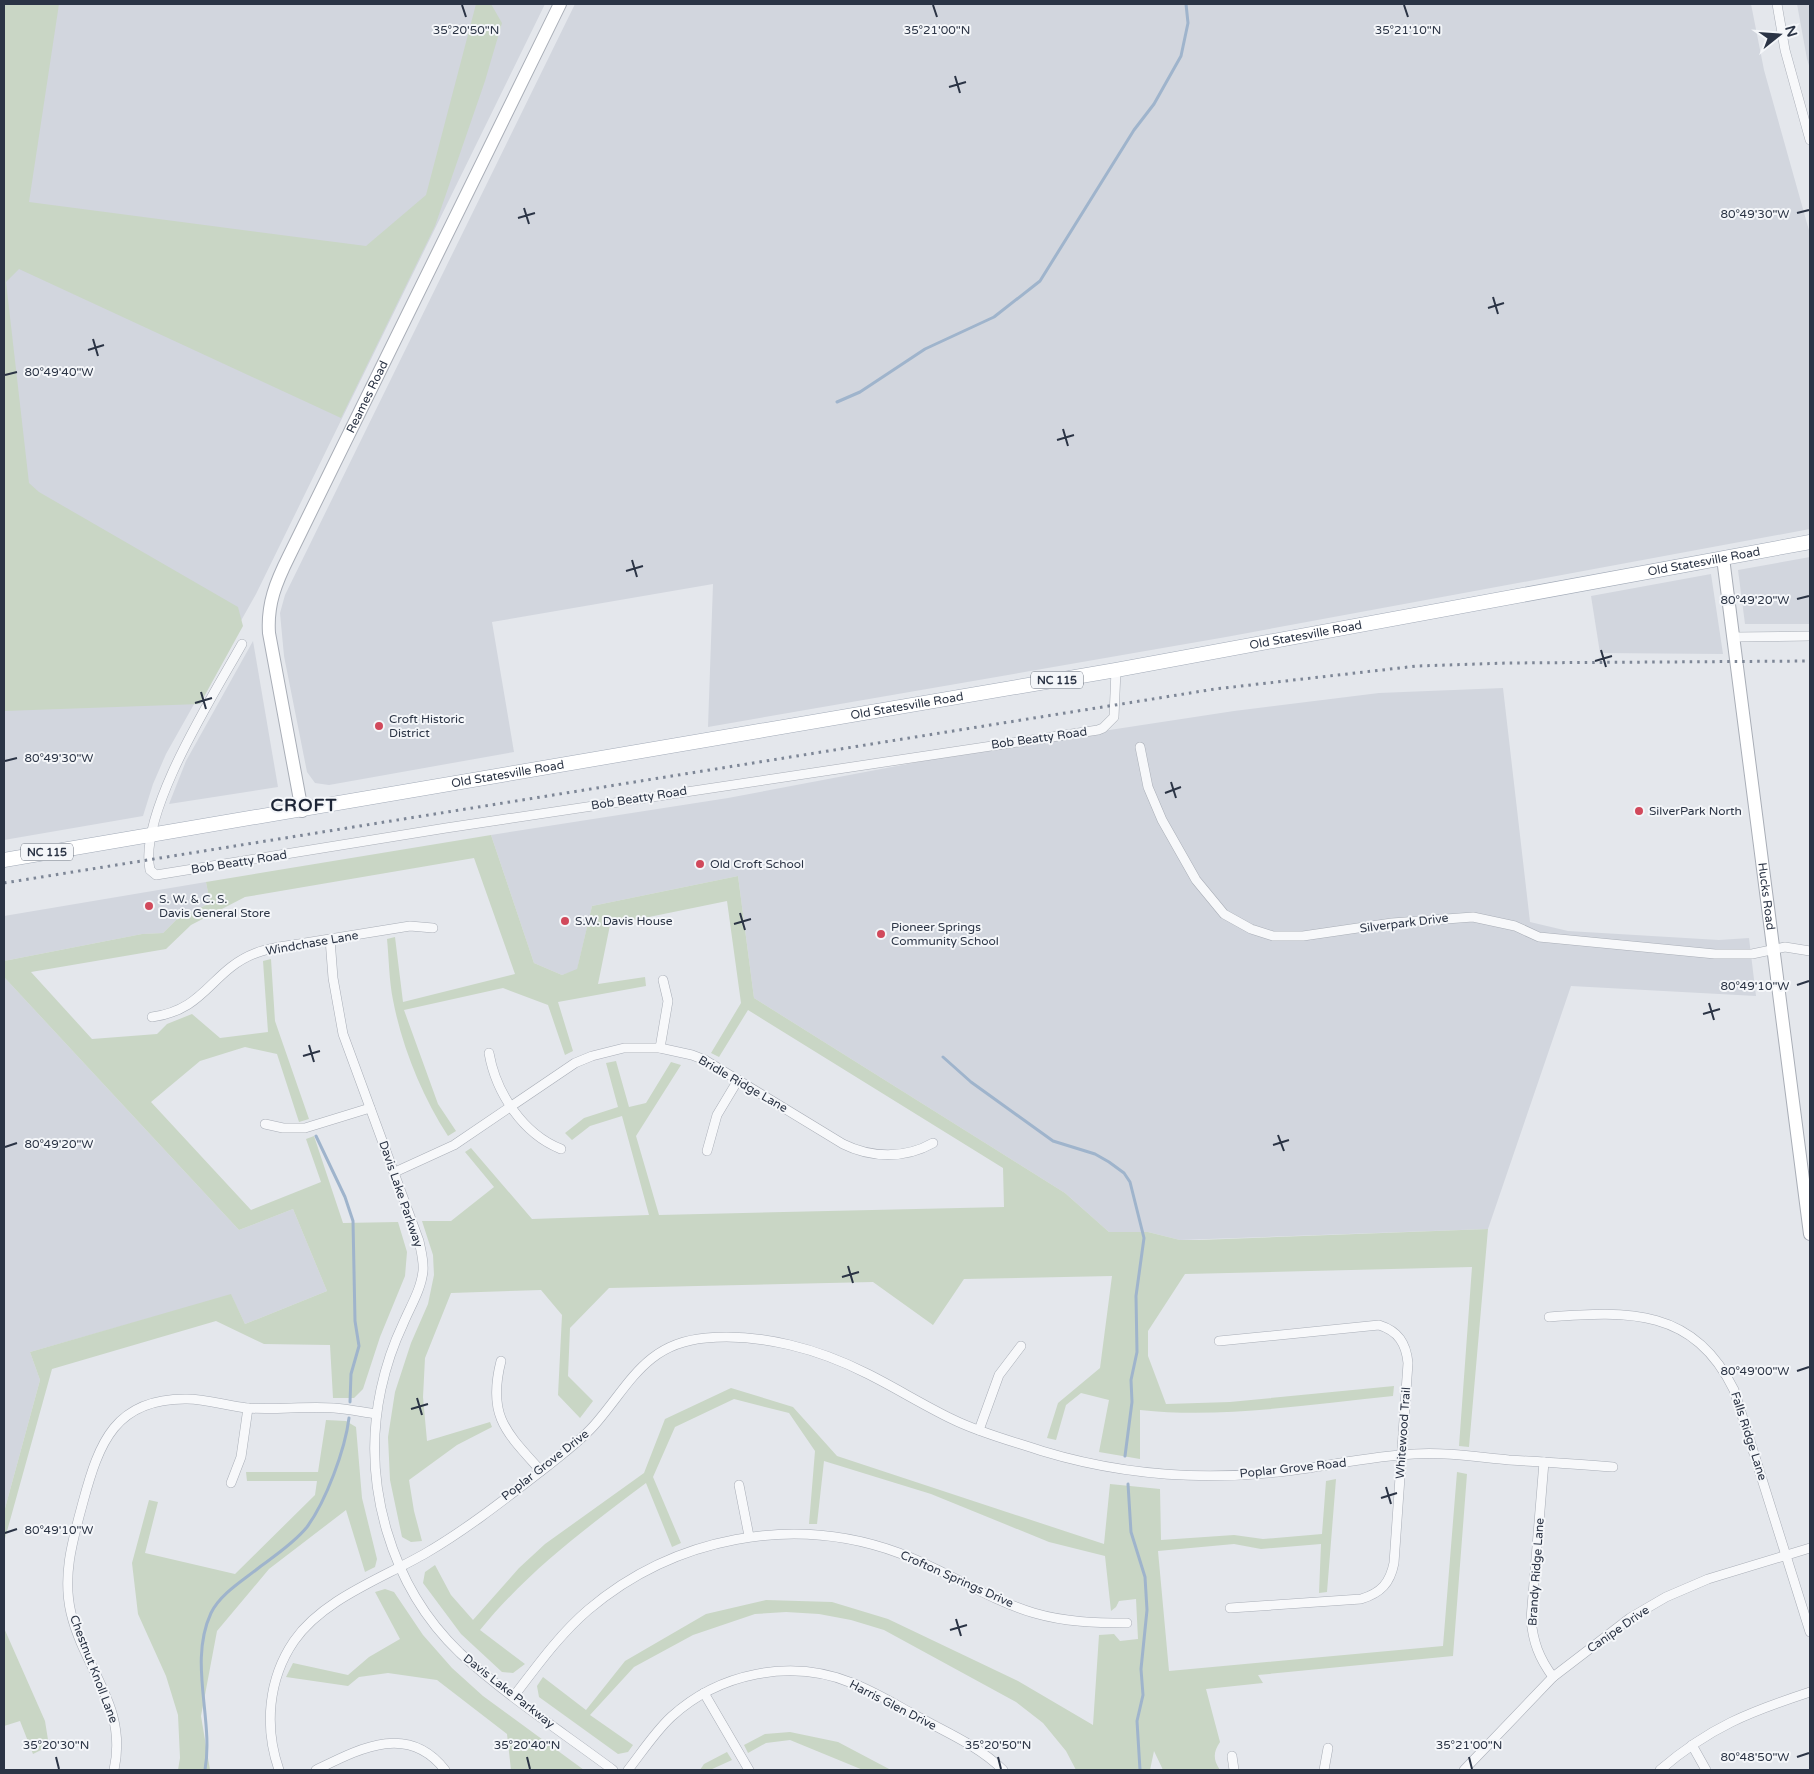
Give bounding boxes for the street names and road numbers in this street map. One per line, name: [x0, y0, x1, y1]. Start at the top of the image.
street label: Reames Road: [343, 358, 391, 435]
street label: Old Statesville Road: [1647, 544, 1761, 579]
street label: Old Statesville Road: [1248, 618, 1363, 652]
road number: NC 115: [1031, 672, 1083, 688]
street label: Old Statesville Road: [849, 689, 964, 722]
street label: Bob Beatty Road: [990, 724, 1088, 752]
street label: Old Statesville Road: [450, 757, 565, 790]
street label: Bob Beatty Road: [590, 784, 688, 812]
road number: NC 115: [21, 844, 73, 860]
street label: Bob Beatty Road: [190, 848, 288, 876]
street label: Hucks Road: [1755, 862, 1778, 931]
street label: Silverpark Drive: [1359, 911, 1449, 935]
street label: Windchase Lane: [265, 928, 360, 958]
street label: Bridle Ridge Lane: [696, 1053, 790, 1115]
street label: Davis Lake Parkway: [376, 1139, 426, 1250]
street label: Whitewood Trail: [1393, 1386, 1413, 1480]
street label: Falls Ridge Lane: [1728, 1390, 1770, 1482]
street label: Poplar Grove Drive: [499, 1427, 592, 1503]
street label: Poplar Grove Road: [1239, 1455, 1347, 1481]
street label: Brandy Ridge Lane: [1525, 1517, 1547, 1627]
street label: Crofton Springs Drive: [898, 1548, 1016, 1610]
street label: Canipe Drive: [1584, 1602, 1652, 1656]
street label: Chestnut Knoll Lane: [67, 1613, 121, 1725]
street label: Davis Lake Parkway: [461, 1651, 558, 1731]
street label: Harris Glen Drive: [847, 1677, 939, 1733]

